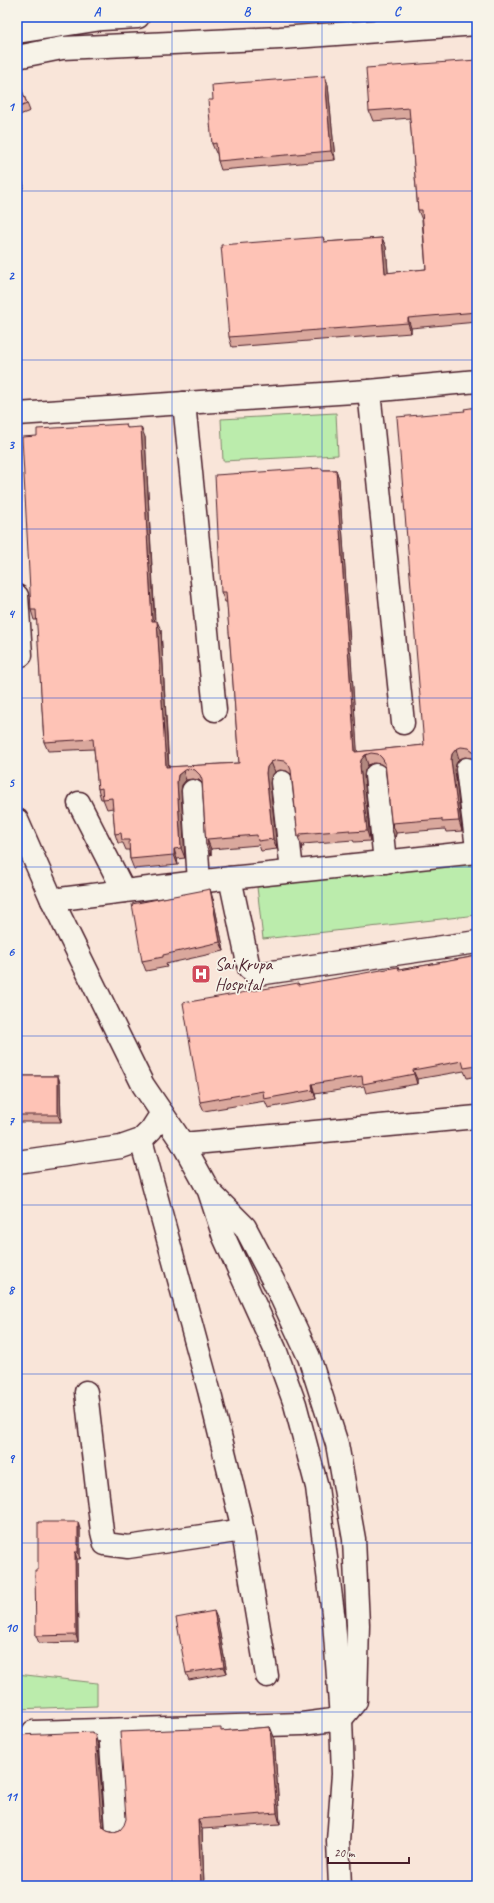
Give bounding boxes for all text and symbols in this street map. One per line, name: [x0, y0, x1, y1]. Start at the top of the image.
text: A: [94, 4, 102, 20]
text: B: [244, 4, 252, 20]
text: C: [394, 4, 402, 20]
text: 1: [8, 99, 16, 115]
text: 2: [8, 268, 15, 284]
text: 3: [8, 437, 15, 453]
text: 4: [8, 606, 16, 622]
text: 5: [8, 775, 15, 791]
text: 6: [8, 944, 15, 960]
place label: Sai Krupa Hospital: [215, 954, 274, 995]
hospital icon: Sai Krupa Hospital: [190, 963, 212, 985]
text: 7: [8, 1113, 15, 1129]
text: 8: [8, 1282, 16, 1298]
text: 9: [8, 1451, 15, 1467]
text: 10: [5, 1620, 18, 1636]
text: 11: [5, 1789, 19, 1805]
scale bar: [328, 1839, 409, 1865]
text: 20 m: [334, 1845, 356, 1861]

